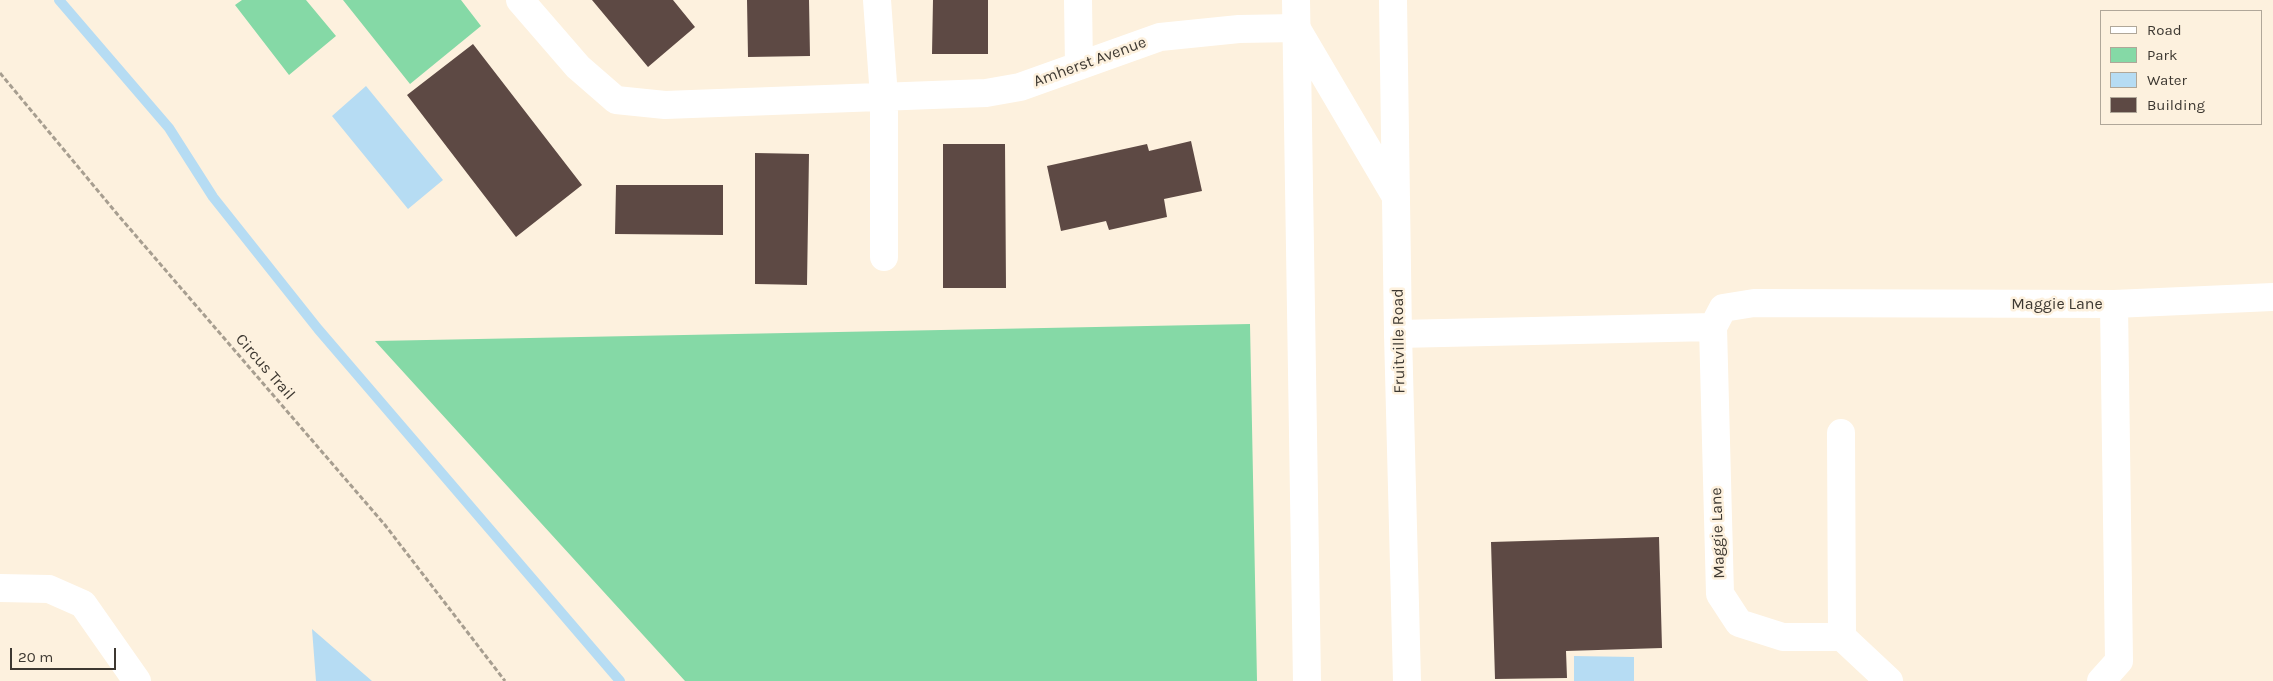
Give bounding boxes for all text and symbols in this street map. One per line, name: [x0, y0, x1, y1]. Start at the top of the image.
legend: [2100, 10, 2263, 125]
text: Road: [2147, 21, 2182, 39]
street label: Amherst Avenue: [1031, 33, 1149, 91]
text: Park: [2147, 46, 2177, 64]
text: Water: [2147, 71, 2187, 89]
text: Building: [2147, 96, 2205, 114]
street label: Fruitville Road: [1388, 288, 1410, 394]
street label: Maggie Lane: [2011, 294, 2103, 314]
street label: Circus Trail: [231, 330, 299, 404]
street label: Maggie Lane: [1707, 487, 1729, 579]
scale bar: [12, 638, 119, 670]
text: 20 m: [18, 648, 53, 666]

